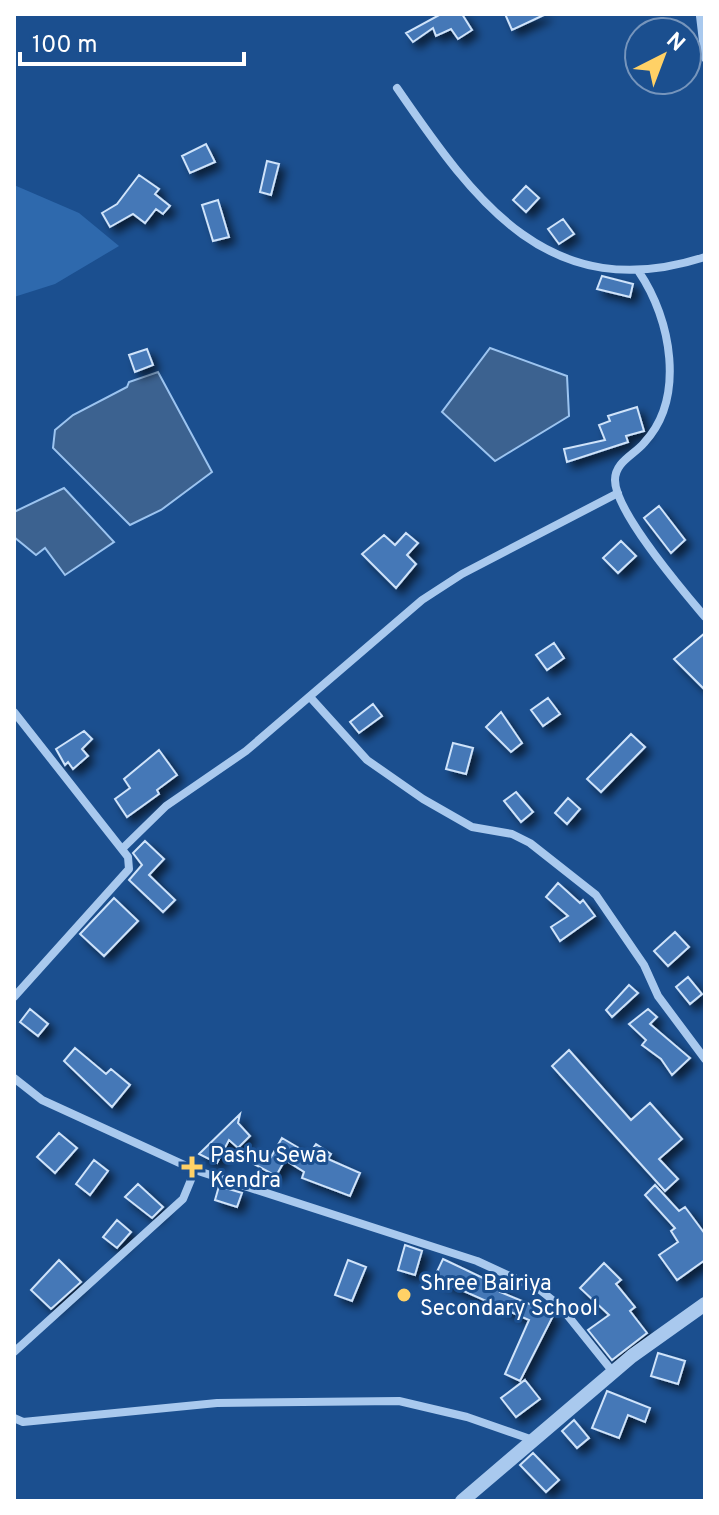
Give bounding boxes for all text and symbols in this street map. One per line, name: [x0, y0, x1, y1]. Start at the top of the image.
scale bar: [20, 16, 244, 66]
north arrow: [623, 16, 703, 96]
text: N: [660, 28, 690, 58]
text: 100 m: [32, 31, 98, 61]
place label: Pashu Sewa Kendra: [210, 1143, 327, 1195]
marker: Pashu Sewa Kendra: [181, 1156, 203, 1178]
place label: Shree Bairiya Secondary School: [420, 1271, 598, 1323]
marker: Shree Bairiya Secondary School: [395, 1286, 413, 1304]

